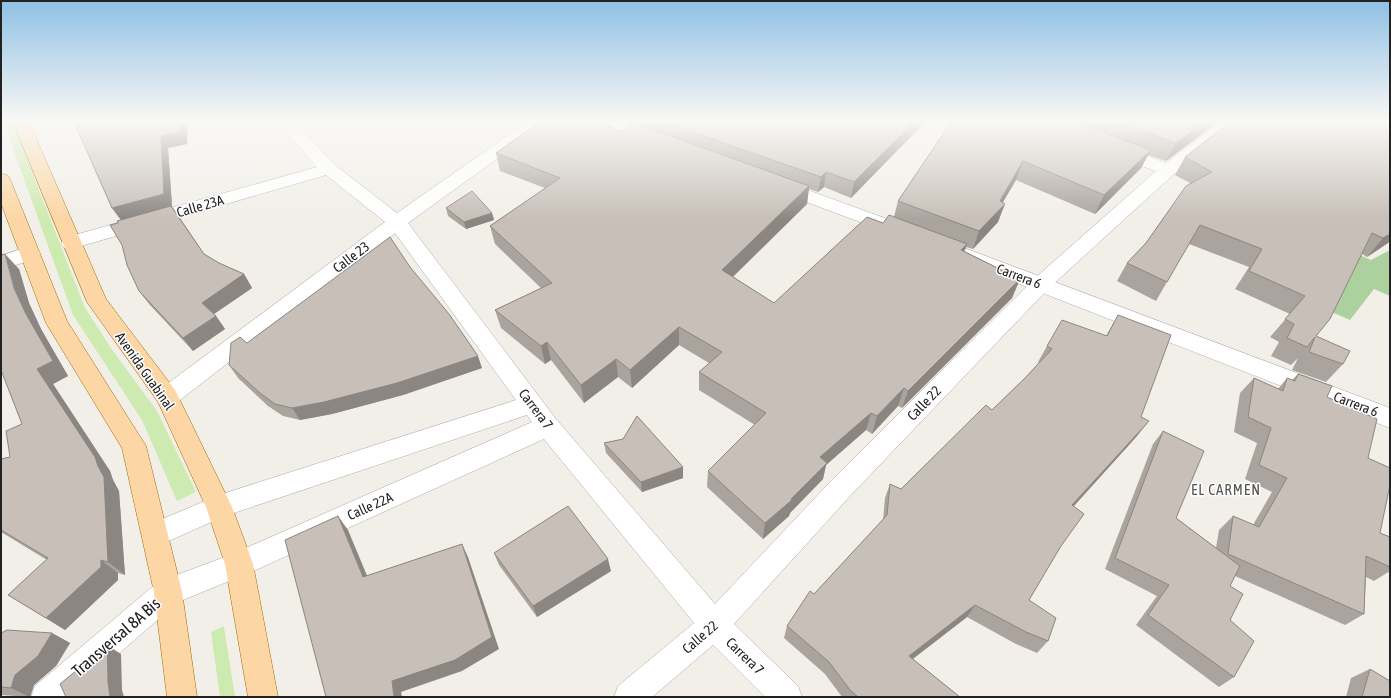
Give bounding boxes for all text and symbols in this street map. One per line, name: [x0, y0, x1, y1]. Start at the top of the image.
street label: Calle 23A: [175, 192, 226, 220]
street label: Calle 23: [330, 238, 372, 276]
street label: Carrera 6: [995, 260, 1044, 292]
street label: Avenida Guabinal: [112, 329, 178, 413]
street label: Calle 22: [904, 383, 944, 423]
street label: Carrera 7: [516, 386, 556, 432]
street label: Carrera 6: [1332, 388, 1381, 420]
district label: EL CARMEN: [1191, 481, 1261, 498]
street label: Calle 22A: [345, 489, 395, 523]
street label: Transversal 8A Bis: [68, 593, 164, 681]
street label: Calle 22: [679, 617, 721, 657]
street label: Carrera 7: [723, 634, 767, 678]

